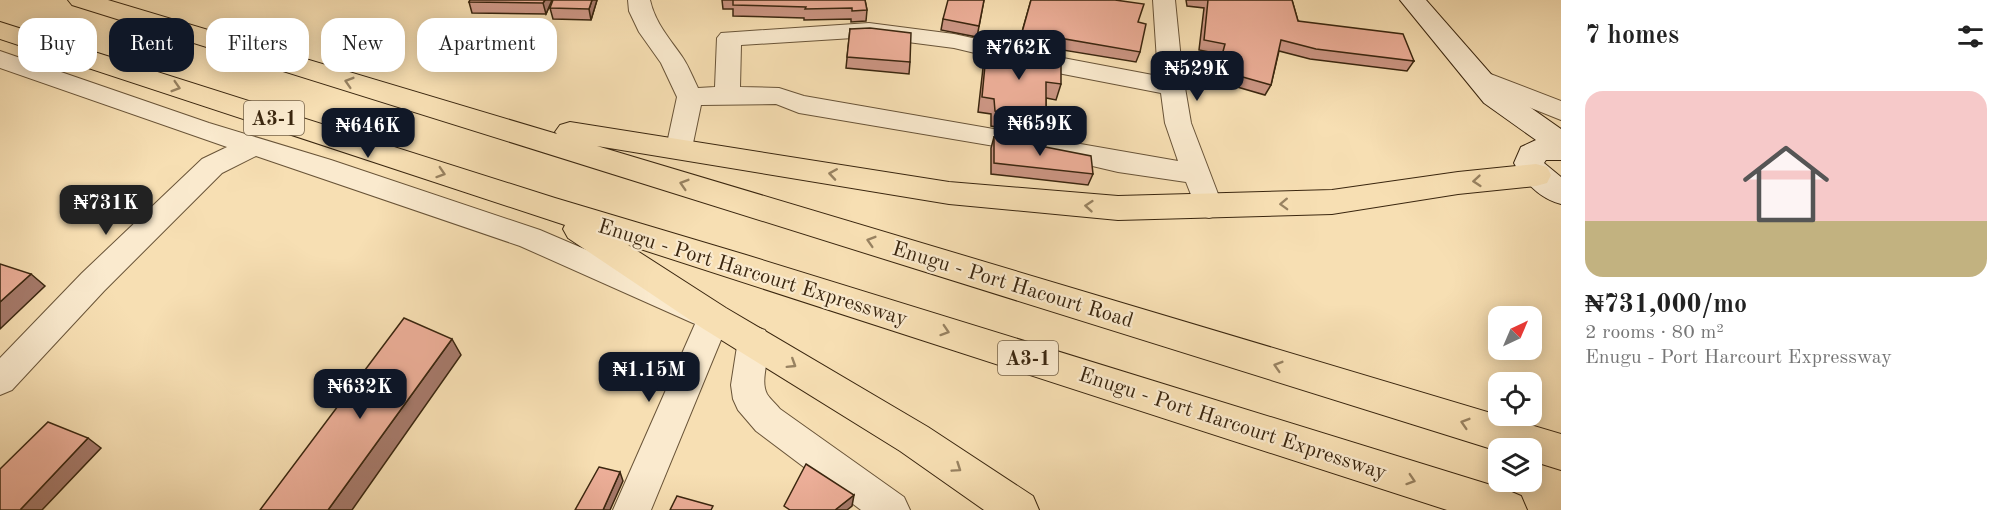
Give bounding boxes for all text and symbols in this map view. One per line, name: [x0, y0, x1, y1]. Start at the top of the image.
chip: Buy: [18, 18, 97, 72]
chip: Rent: [109, 18, 194, 72]
chip: Filters: [206, 18, 309, 72]
chip: New: [321, 18, 405, 72]
chip: Apartment: [417, 18, 557, 72]
icon: filters: [1954, 20, 1987, 53]
text: 7 homes: [1585, 23, 1679, 49]
pin: ₦762K: [977, 30, 1061, 81]
text: ₦762K: [987, 39, 1051, 59]
pin: ₦529K: [1155, 51, 1239, 102]
text: ₦529K: [1165, 60, 1229, 80]
one-way arrow: [344, 77, 355, 89]
one-way arrow: [170, 80, 181, 92]
road number: A3-1: [244, 101, 304, 135]
pin: ₦659K: [998, 106, 1082, 157]
pin: ₦646K: [326, 108, 410, 159]
text: ₦659K: [1008, 115, 1072, 135]
text: ₦646K: [336, 117, 400, 137]
icon: home: [1732, 130, 1840, 238]
one-way arrow: [435, 165, 446, 178]
one-way arrow: [828, 169, 838, 181]
one-way arrow: [1473, 174, 1482, 187]
one-way arrow: [679, 179, 690, 191]
pin: ₦731K: [64, 185, 148, 236]
text: ₦731K: [74, 194, 138, 214]
one-way arrow: [1279, 198, 1288, 210]
one-way arrow: [1085, 200, 1094, 213]
street label: Enugu - Port Harcourt Expressway: [595, 216, 910, 331]
one-way arrow: [866, 236, 877, 248]
street label: Enugu - Port Hacourt Road: [890, 239, 1136, 332]
text: ₦731,000/mo: [1585, 292, 1747, 318]
north arrow: [1488, 306, 1542, 360]
map controls: [1488, 306, 1542, 492]
text: 2 rooms · 80 m²: [1585, 323, 1724, 343]
one-way arrow: [939, 324, 950, 337]
road number: A3-1: [998, 341, 1058, 375]
text: Enugu - Port Harcourt Expressway: [1585, 348, 1892, 368]
pin: ₦1.15M: [600, 352, 698, 403]
one-way arrow: [786, 356, 796, 368]
text: ₦1.15M: [613, 361, 685, 381]
one-way arrow: [1273, 361, 1284, 373]
street label: Enugu - Port Harcourt Expressway: [1076, 365, 1389, 484]
pin: ₦632K: [318, 369, 402, 420]
button: locate: [1488, 372, 1542, 426]
text: ₦632K: [328, 378, 392, 398]
one-way arrow: [1460, 418, 1471, 430]
button: layers: [1488, 438, 1542, 492]
one-way arrow: [950, 461, 961, 472]
one-way arrow: [1405, 472, 1416, 485]

